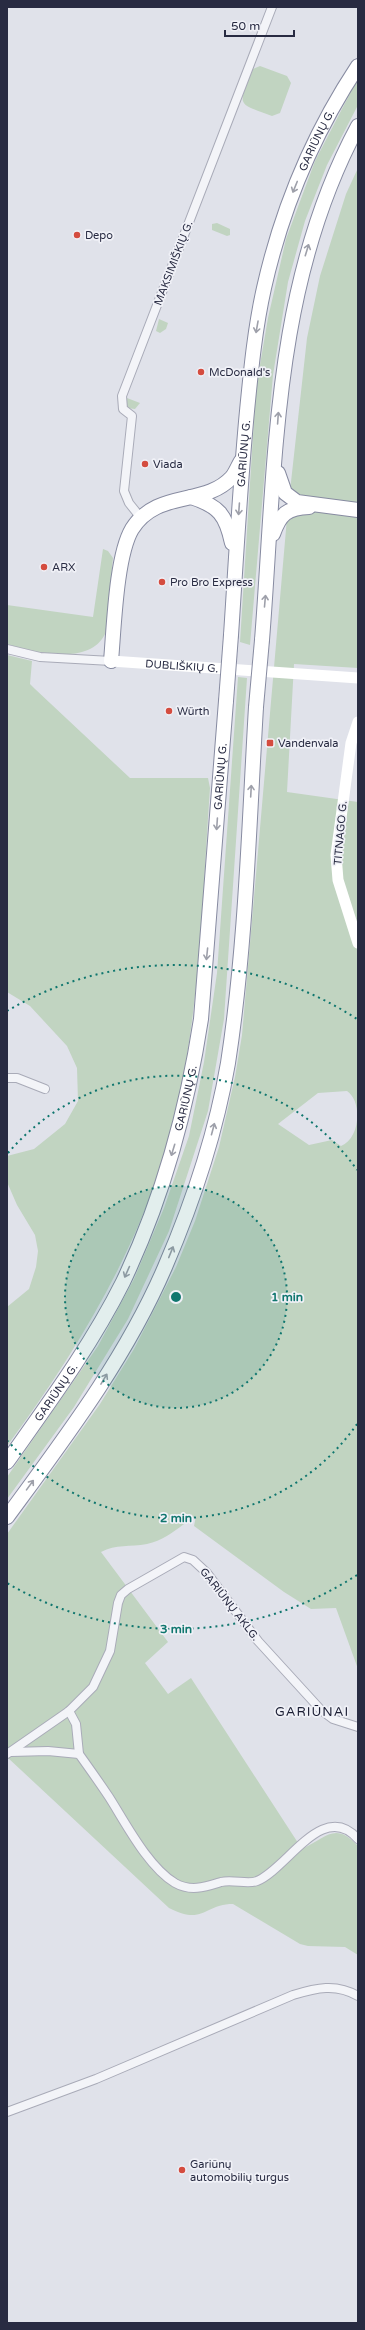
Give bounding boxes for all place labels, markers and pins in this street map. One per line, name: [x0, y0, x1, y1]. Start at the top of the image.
place label: Depo: [85, 229, 113, 242]
marker: Depo: [72, 230, 82, 240]
place label: McDonald's: [209, 366, 270, 379]
marker: McDonald's: [196, 367, 206, 377]
place label: Viada: [153, 458, 183, 471]
marker: Viada: [140, 459, 150, 469]
place label: ARX: [52, 561, 75, 574]
marker: ARX: [39, 562, 49, 572]
place label: Pro Bro Express: [170, 576, 253, 589]
marker: Pro Bro Express: [157, 577, 167, 587]
place label: Würth: [177, 705, 210, 718]
marker: Würth: [164, 706, 174, 716]
place label: Vandenvala: [278, 737, 339, 750]
marker: Vandenvala: [265, 738, 275, 748]
centre of rings: [169, 1290, 183, 1304]
place label: Gariūnų automobilių turgus: [190, 2158, 289, 2184]
marker: Gariūnų automobilių turgus: [177, 2165, 187, 2175]

